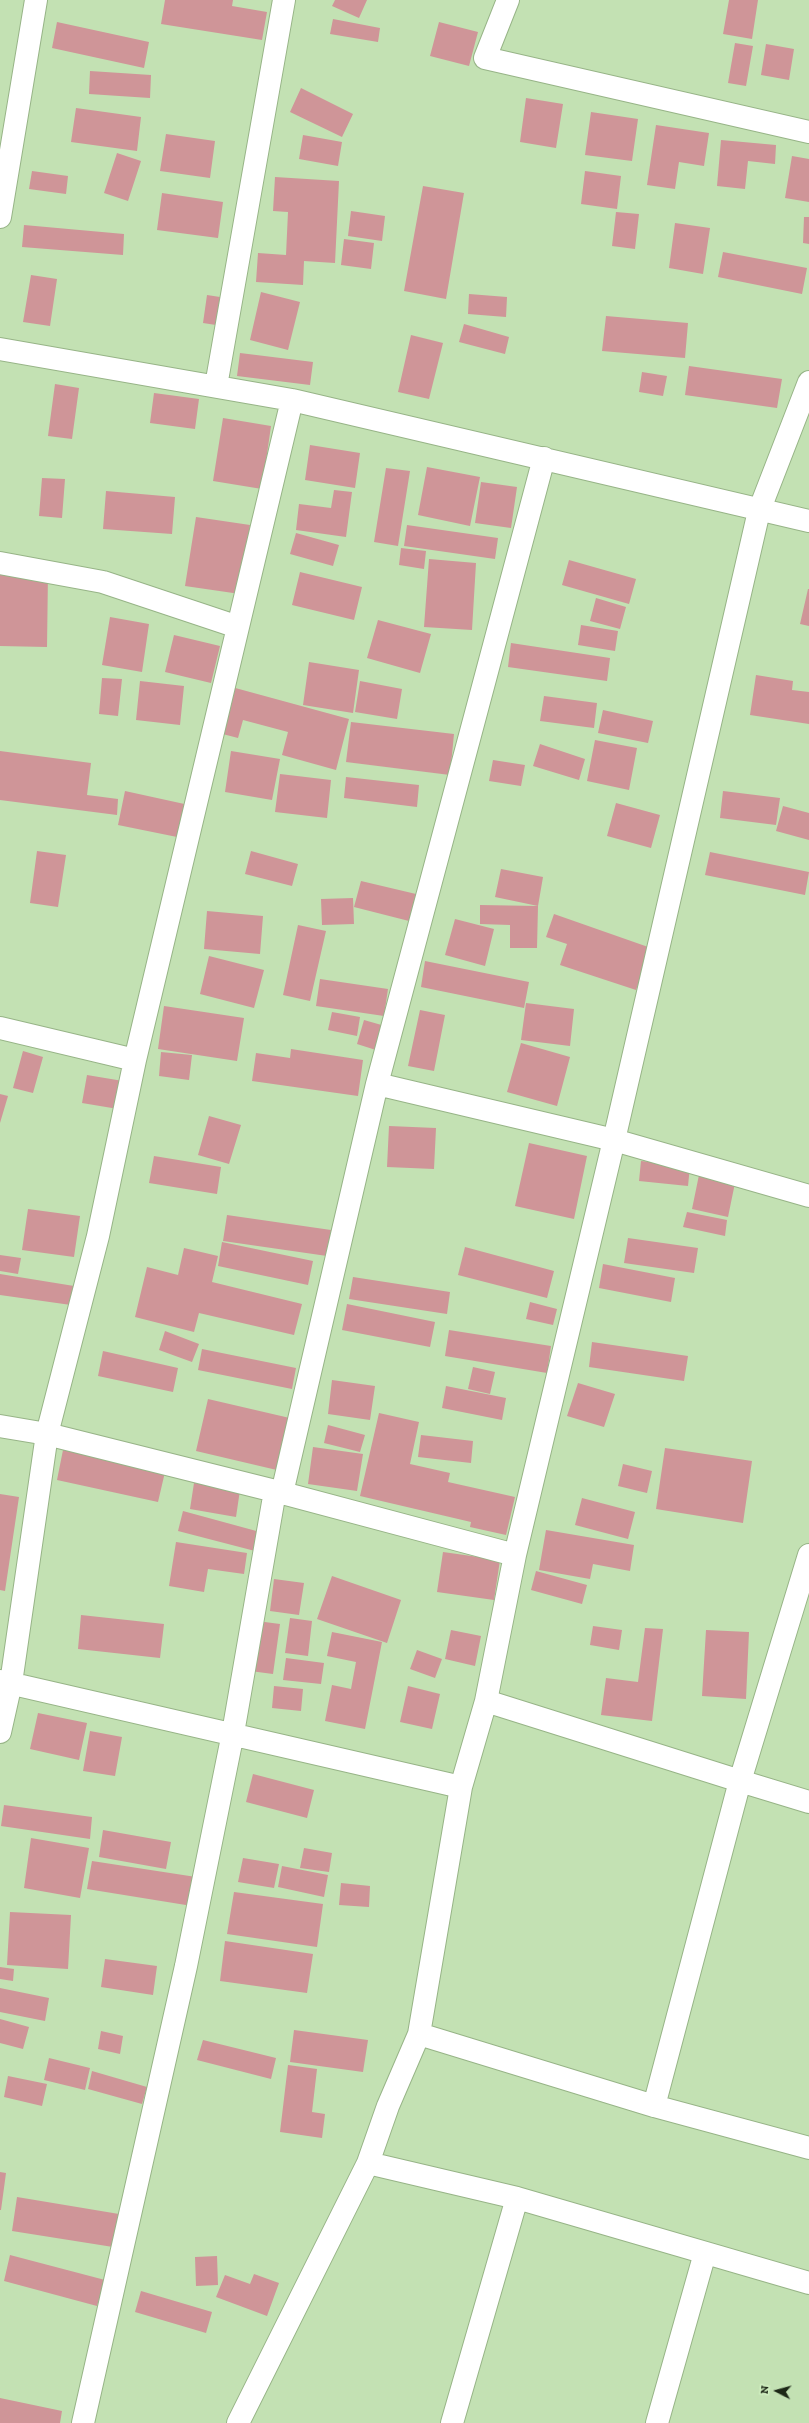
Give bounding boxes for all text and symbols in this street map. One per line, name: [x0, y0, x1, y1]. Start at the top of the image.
north arrow: [757, 2371, 797, 2411]
text: N: [758, 2385, 771, 2395]

